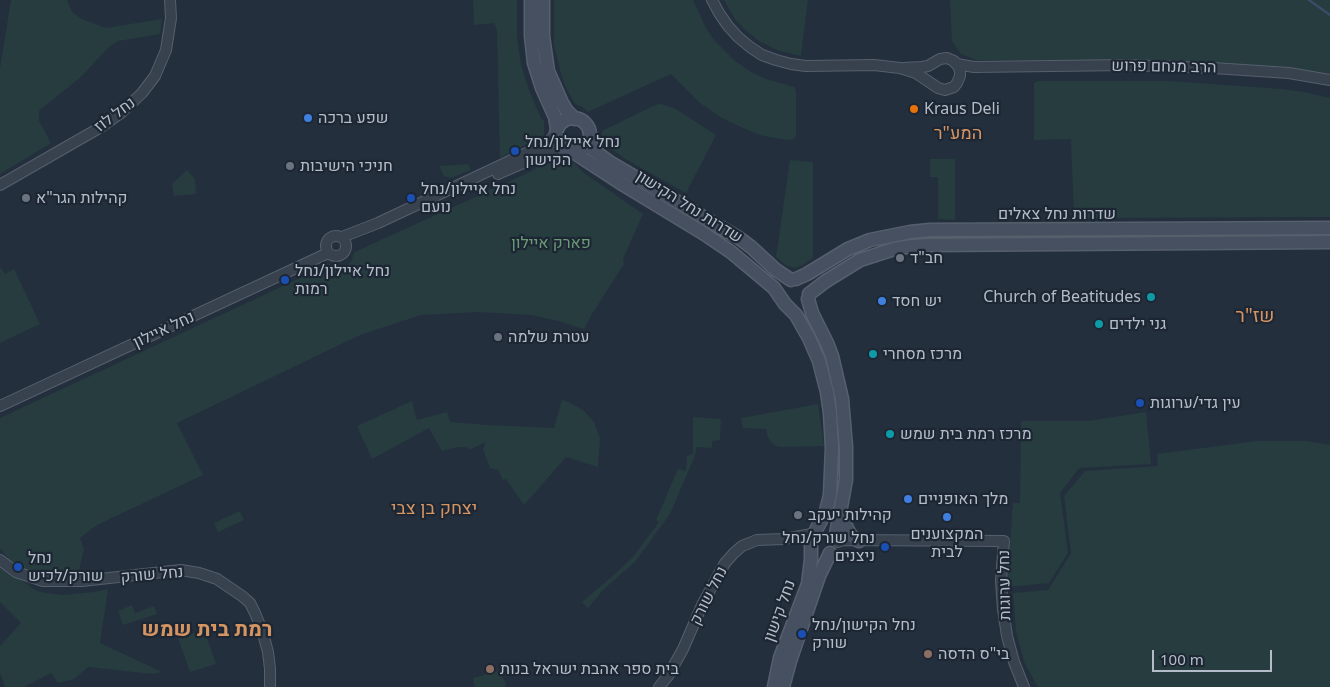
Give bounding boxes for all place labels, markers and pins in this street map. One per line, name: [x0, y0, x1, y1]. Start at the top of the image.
place label: Kraus Deli: [924, 99, 1000, 119]
marker: Kraus Deli: [908, 103, 920, 115]
place label: שפע ברכה: [318, 108, 388, 128]
marker: שפע ברכה: [302, 112, 314, 124]
place label: נחל איילון/נחל הקישון: [525, 132, 620, 170]
marker: נחל איילון/נחל הקישון: [509, 145, 521, 157]
place label: חניכי הישיבות: [300, 156, 393, 176]
marker: חניכי הישיבות: [284, 160, 296, 172]
place label: נחל איילון/נחל נועם: [421, 179, 516, 217]
place label: קהילות הגר"א: [36, 188, 128, 208]
marker: קהילות הגר"א: [20, 192, 32, 204]
marker: נחל איילון/נחל נועם: [405, 192, 417, 204]
place label: חב"ד: [910, 248, 943, 268]
marker: חב"ד: [894, 252, 906, 264]
place label: נחל איילון/נחל רמות: [295, 261, 390, 299]
marker: נחל איילון/נחל רמות: [279, 274, 291, 286]
place label: Church of Beatitudes: [983, 287, 1141, 307]
place label: יש חסד: [892, 291, 942, 311]
marker: Church of Beatitudes: [1145, 291, 1157, 303]
marker: יש חסד: [876, 295, 888, 307]
place label: גני ילדים: [1109, 314, 1166, 334]
marker: גני ילדים: [1093, 318, 1105, 330]
place label: עטרת שלמה: [508, 327, 590, 347]
marker: עטרת שלמה: [492, 331, 504, 343]
place label: מרכז מסחרי: [883, 344, 962, 364]
marker: מרכז מסחרי: [867, 348, 879, 360]
place label: עין גדי/ערוגות: [1150, 393, 1241, 413]
marker: עין גדי/ערוגות: [1134, 397, 1146, 409]
place label: מרכז רמת בית שמש: [900, 424, 1032, 444]
marker: מרכז רמת בית שמש: [884, 428, 896, 440]
place label: מלך האופניים: [918, 489, 1008, 509]
marker: מלך האופניים: [902, 493, 914, 505]
place label: קהילות יעקב: [808, 505, 892, 525]
marker: קהילות יעקב: [792, 509, 804, 521]
marker: המקצוענים לבית: [941, 511, 953, 523]
place label: המקצוענים לבית: [910, 524, 984, 562]
place label: נחל שורק/נחל ניצנים: [782, 528, 875, 566]
marker: נחל שורק/נחל ניצנים: [879, 541, 891, 553]
place label: נחל שורק/לכיש: [28, 548, 104, 586]
marker: נחל שורק/לכיש: [12, 561, 24, 573]
place label: נחל הקישון/נחל שורק: [812, 615, 916, 653]
marker: נחל הקישון/נחל שורק: [796, 628, 808, 640]
place label: בי"ס הדסה: [938, 644, 1009, 664]
marker: בי"ס הדסה: [922, 648, 934, 660]
place label: בית ספר אהבת ישראל בנות: [500, 659, 679, 679]
marker: בית ספר אהבת ישראל בנות: [484, 663, 496, 675]

